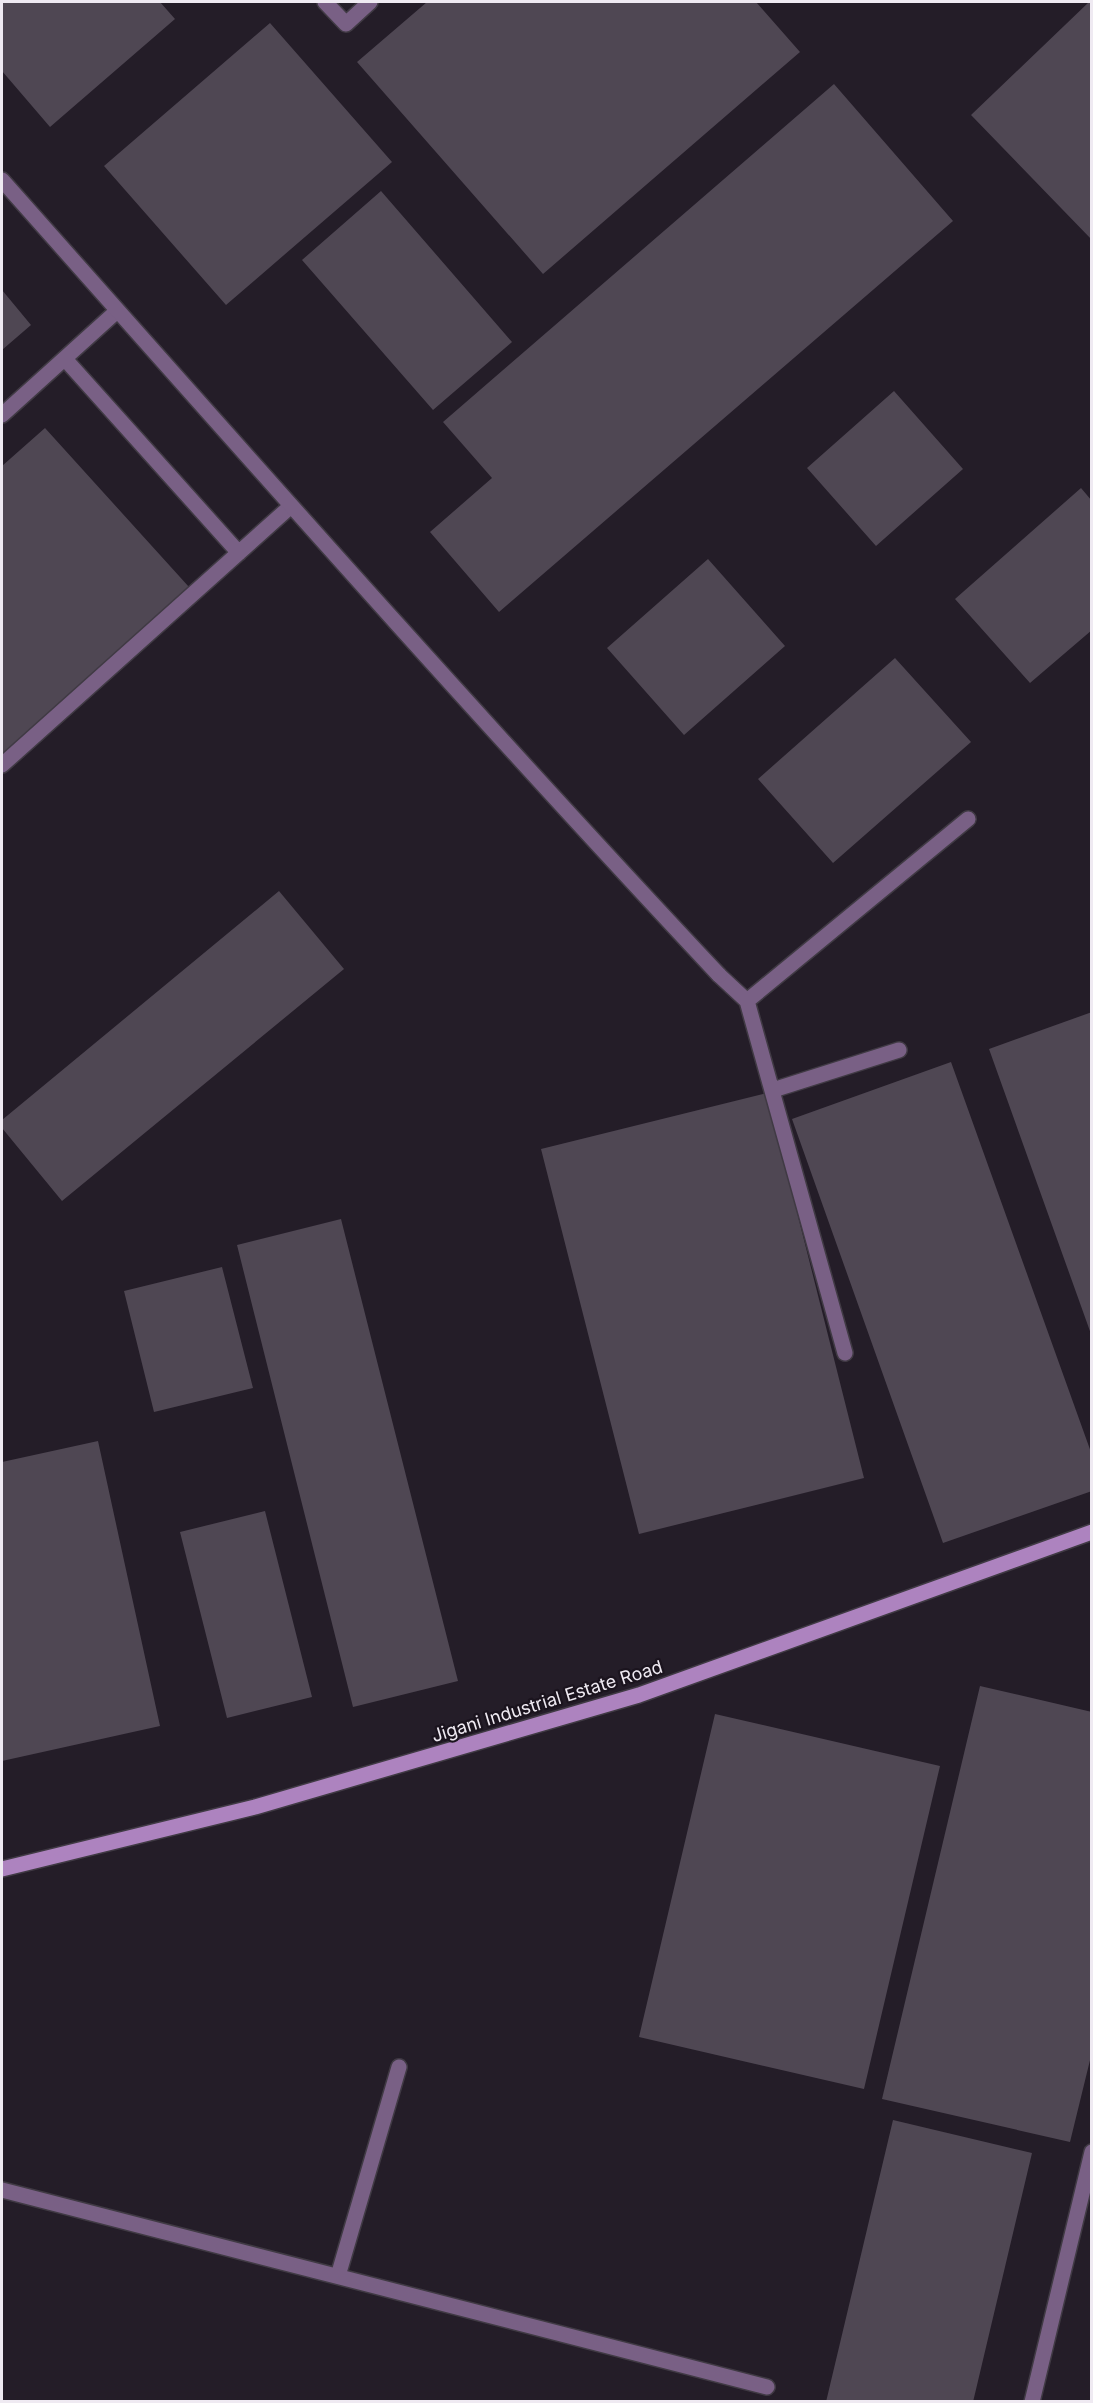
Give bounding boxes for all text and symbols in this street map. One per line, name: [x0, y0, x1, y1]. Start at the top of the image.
street label: Jigani Industrial Estate Road: [429, 1656, 665, 1746]

